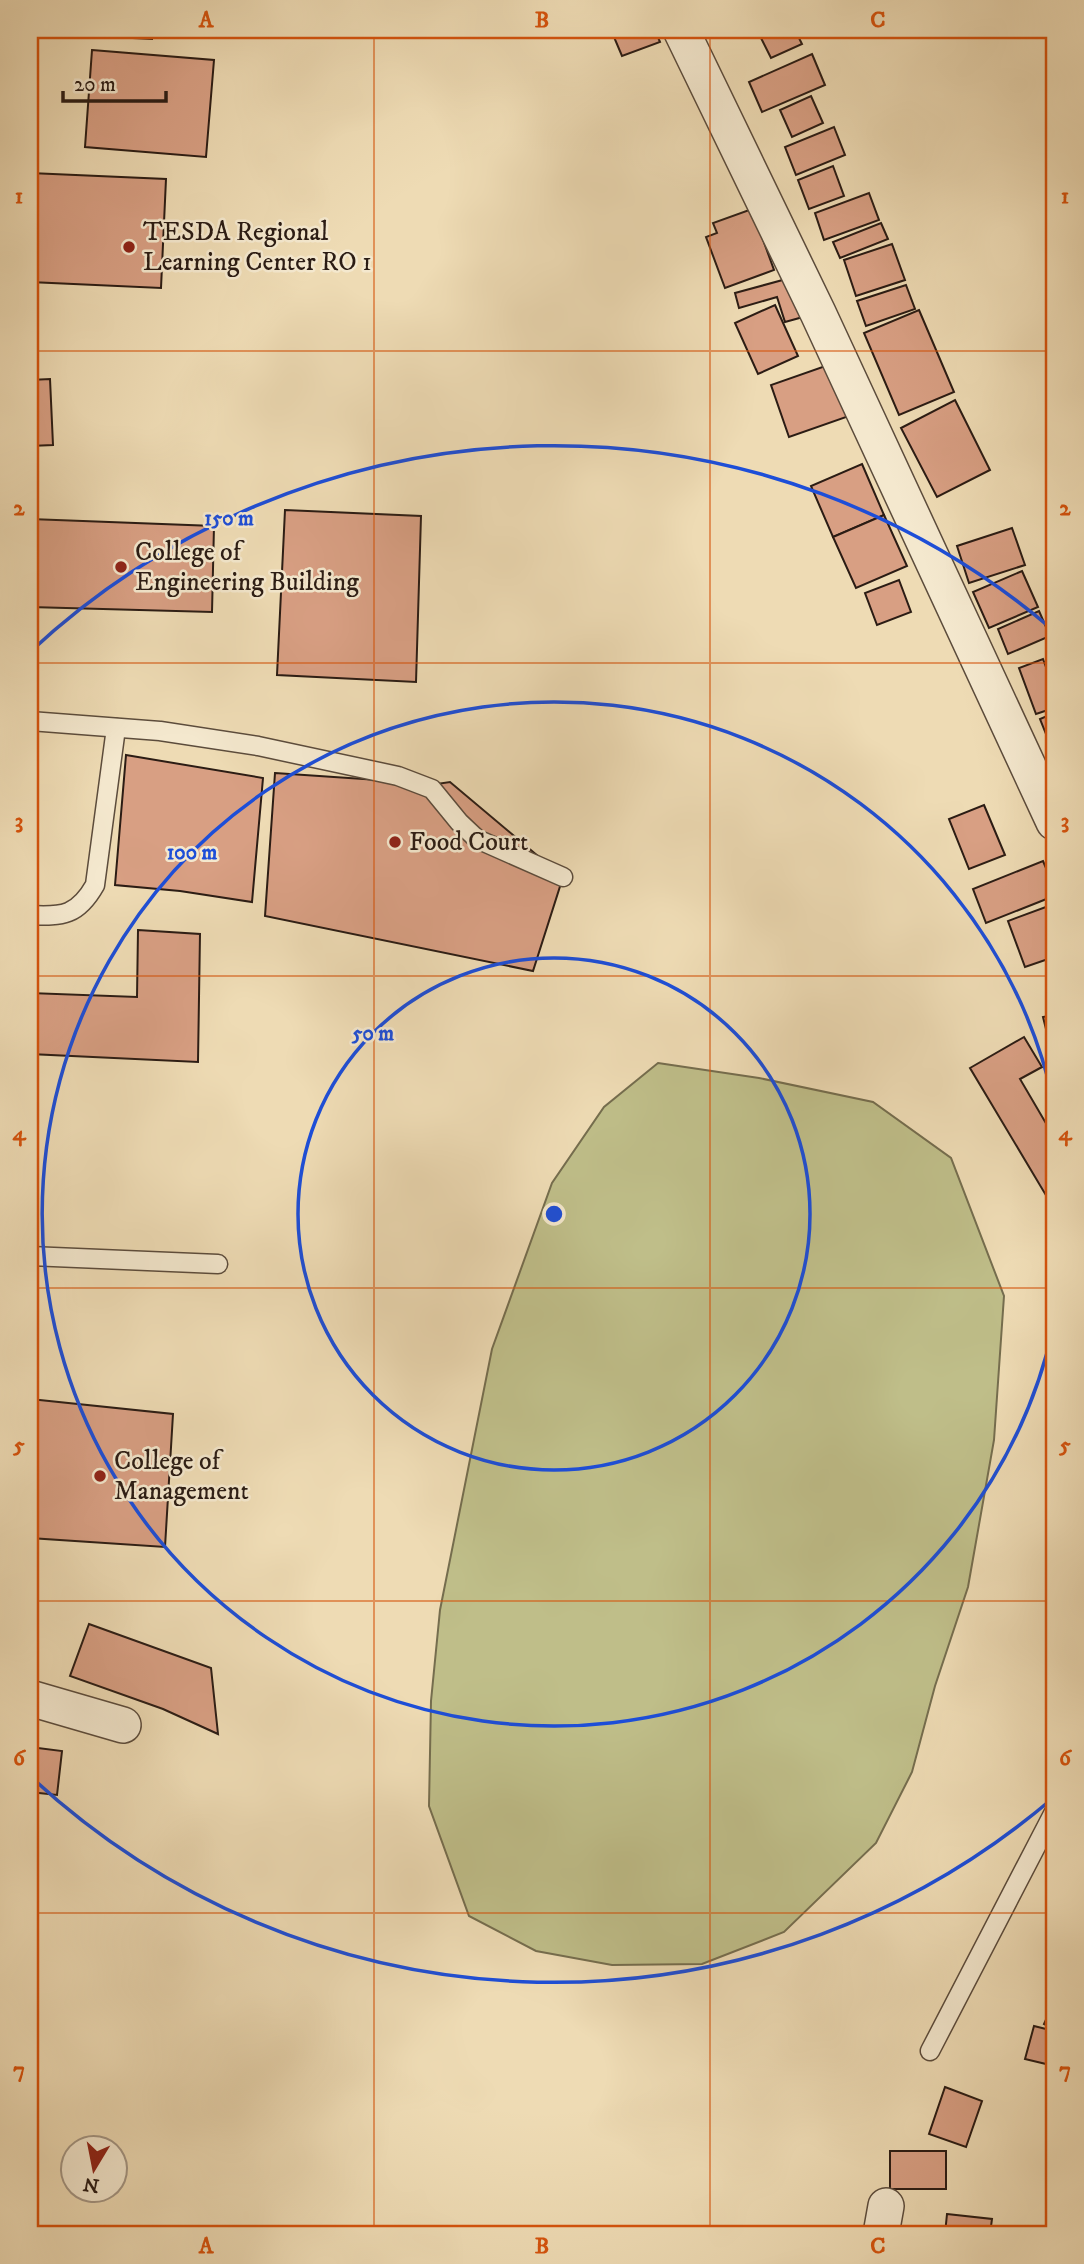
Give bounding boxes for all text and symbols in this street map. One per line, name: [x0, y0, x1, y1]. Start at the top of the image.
text: A: [198, 6, 215, 35]
text: B: [535, 6, 549, 35]
text: C: [870, 6, 886, 35]
scale bar: [63, 60, 166, 104]
text: 20 m: [74, 72, 116, 98]
text: 1: [15, 182, 23, 211]
text: 1: [1061, 182, 1069, 211]
place label: TESDA Regional Learning Center RO 1: [143, 216, 372, 279]
marker: TESDA Regional Learning Center RO 1: [121, 239, 137, 255]
text: 2: [13, 494, 25, 523]
text: 2: [1059, 494, 1071, 523]
text: 150 m: [204, 506, 254, 532]
place label: College of Engineering Building: [135, 536, 359, 599]
marker: College of Engineering Building: [113, 559, 129, 575]
text: 3: [15, 807, 23, 836]
text: 3: [1061, 807, 1069, 836]
place label: Food Court: [409, 826, 528, 859]
marker: Food Court: [387, 834, 403, 850]
text: 100 m: [167, 840, 217, 866]
text: 50 m: [351, 1021, 394, 1047]
text: 4: [12, 1119, 27, 1148]
text: 4: [1058, 1119, 1073, 1148]
centre of rings: [542, 1202, 566, 1226]
text: 5: [12, 1431, 25, 1460]
text: 5: [1058, 1431, 1071, 1460]
place label: College of Management: [114, 1445, 249, 1508]
marker: College of Management: [92, 1468, 108, 1484]
text: 6: [13, 1744, 27, 1773]
text: 6: [1059, 1744, 1073, 1773]
text: 7: [13, 2056, 25, 2085]
text: 7: [1059, 2056, 1071, 2085]
north arrow: [60, 2134, 130, 2204]
text: N: [81, 2172, 101, 2197]
text: A: [198, 2232, 215, 2261]
text: B: [535, 2232, 549, 2261]
text: C: [870, 2232, 886, 2261]

